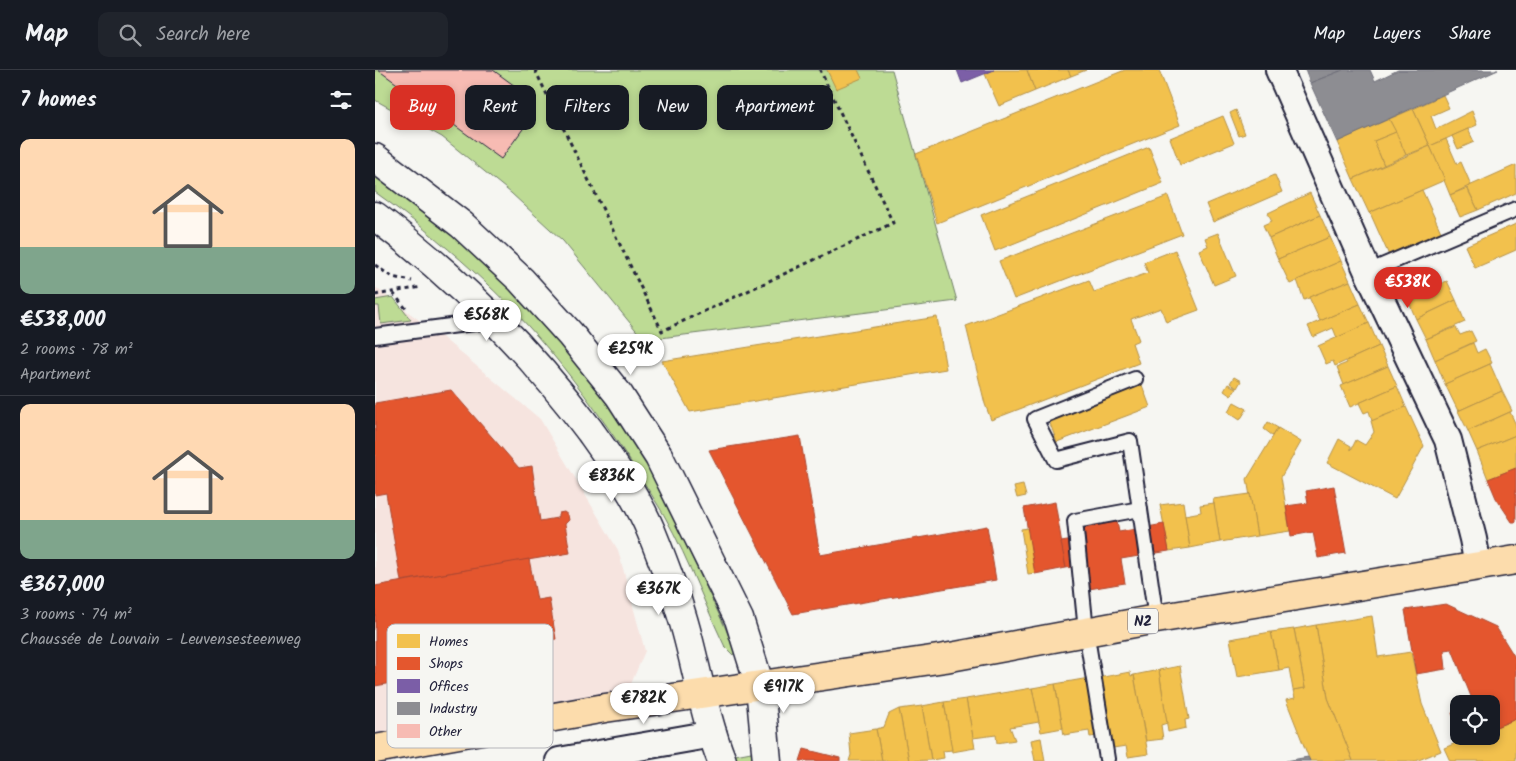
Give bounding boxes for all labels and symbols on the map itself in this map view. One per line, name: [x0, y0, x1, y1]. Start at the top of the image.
pin: €538K: [1373, 266, 1443, 309]
pin: €568K: [452, 300, 522, 342]
pin: €259K: [596, 334, 666, 376]
pin: €836K: [577, 460, 647, 503]
pin: €367K: [624, 574, 694, 616]
road number: N2: [1128, 608, 1158, 634]
legend: [387, 624, 553, 748]
text: Homes: [429, 631, 468, 653]
text: Shops: [429, 653, 463, 675]
pin: €917K: [749, 672, 819, 714]
text: Offices: [429, 676, 469, 698]
pin: €782K: [609, 682, 679, 725]
text: Industry: [429, 698, 478, 720]
text: Other: [429, 721, 463, 743]

